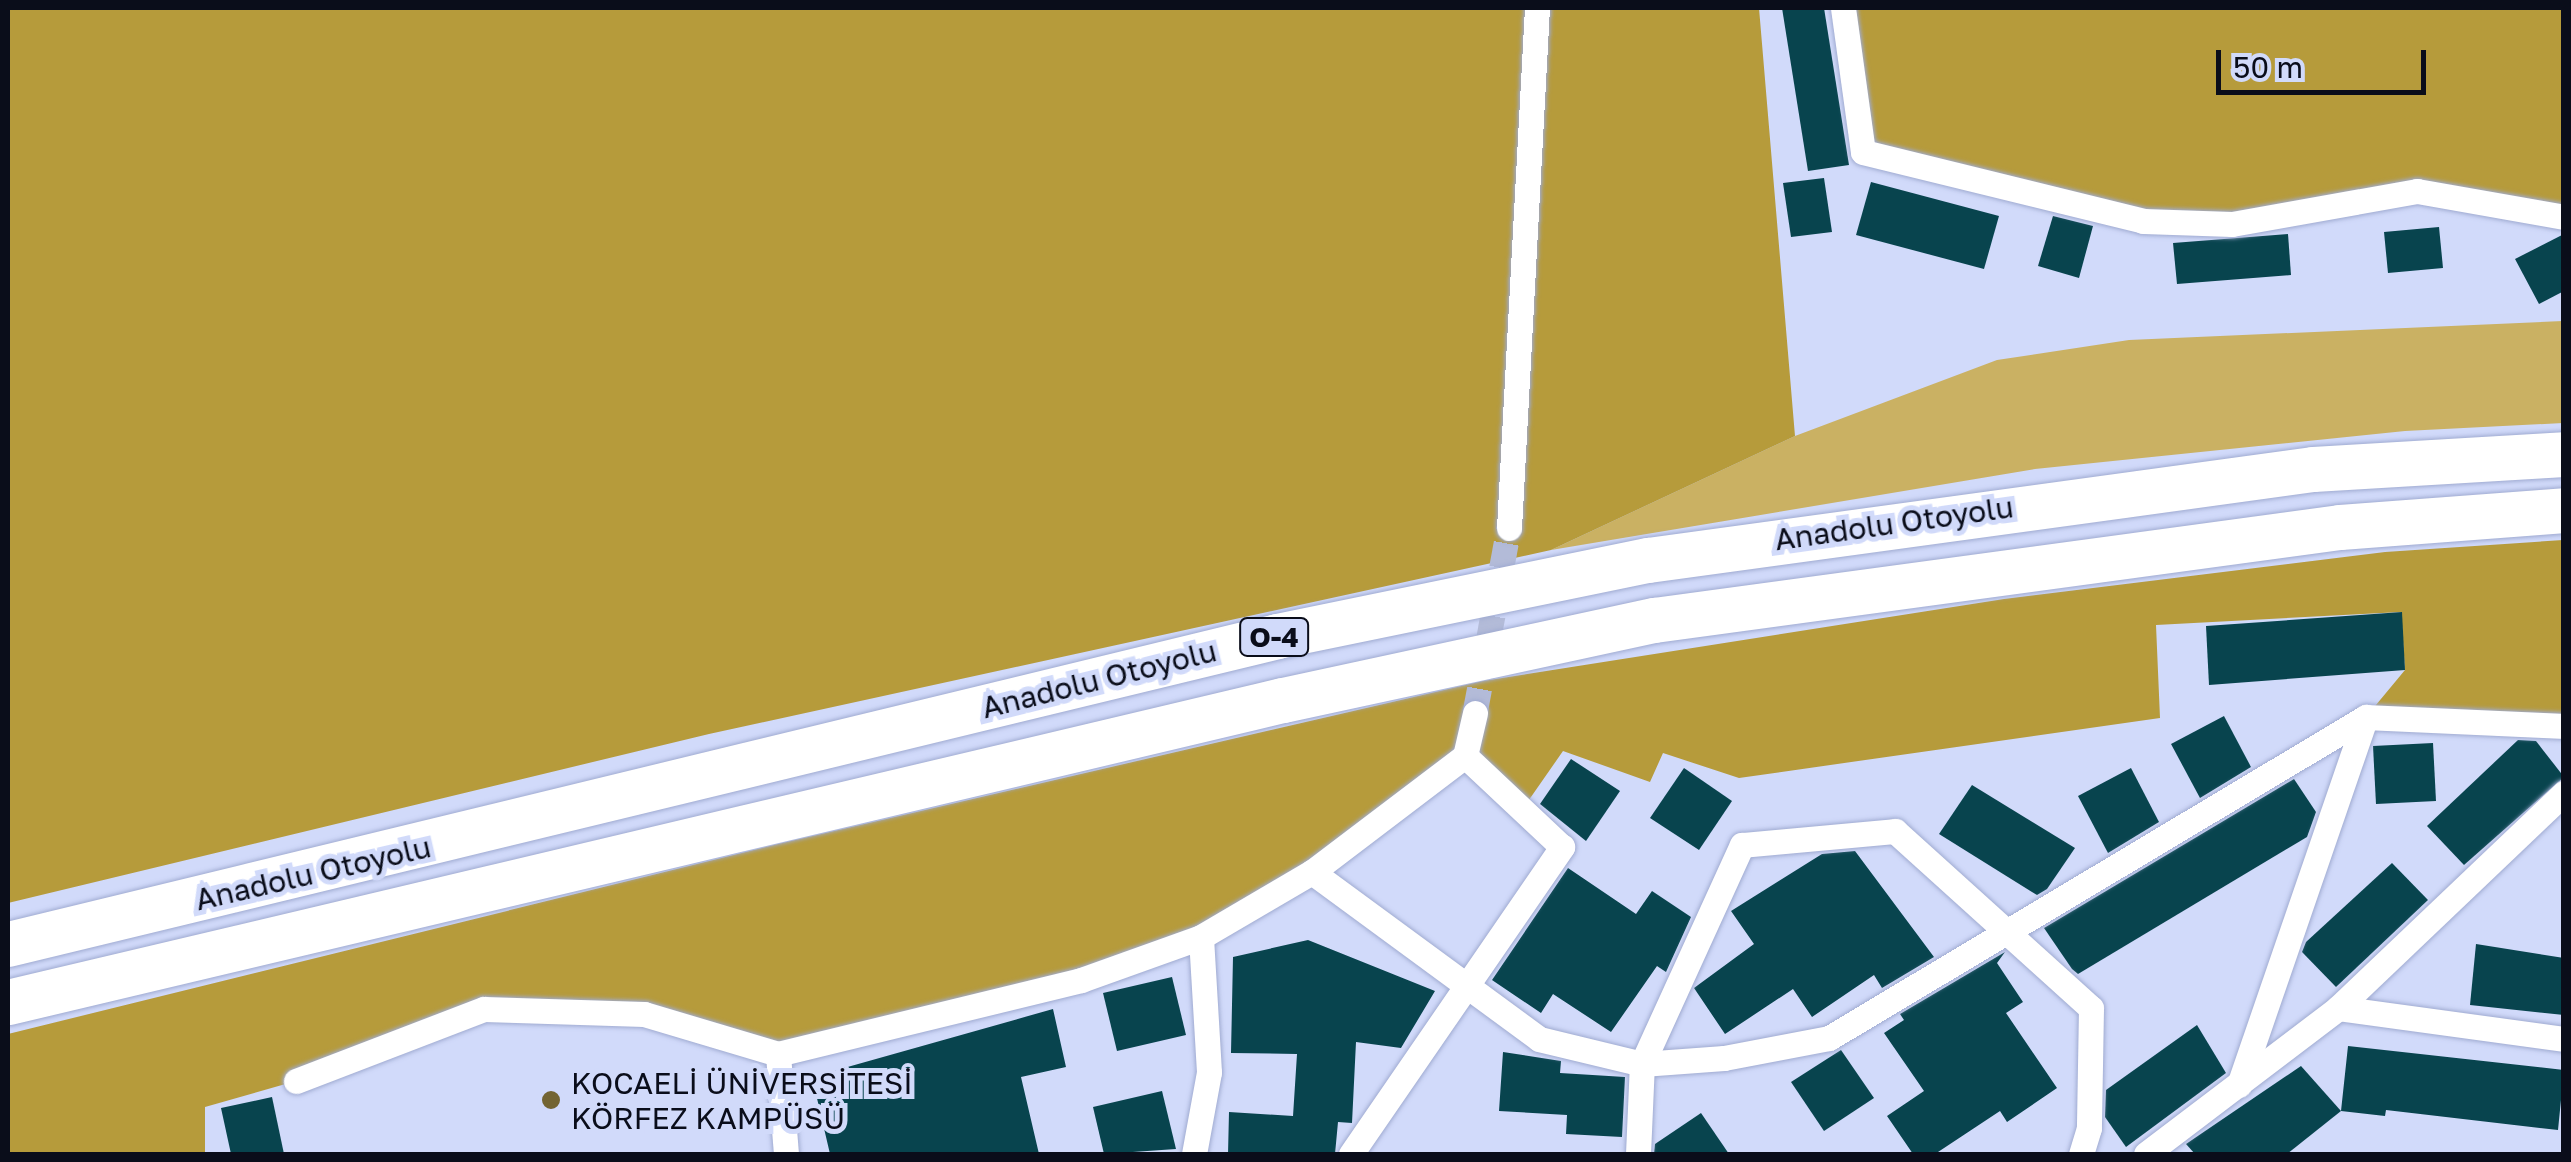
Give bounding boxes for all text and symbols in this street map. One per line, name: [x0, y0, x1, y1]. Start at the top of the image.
scale bar: [2221, 30, 2431, 92]
text: 50 m: [2233, 49, 2303, 85]
street label: Anadolu Otoyolu: [1772, 488, 2016, 558]
road number: O-4: [1239, 614, 1309, 660]
street label: Anadolu Otoyolu: [978, 632, 1220, 726]
street label: Anadolu Otoyolu: [192, 828, 434, 918]
place label: KOCAELİ ÜNİVERSİTESİ KÖRFEZ KAMPÜSÜ: [571, 1065, 913, 1136]
marker: KOCAELİ ÜNİVERSİTESİ KÖRFEZ KAMPÜSÜ: [540, 1089, 562, 1111]

